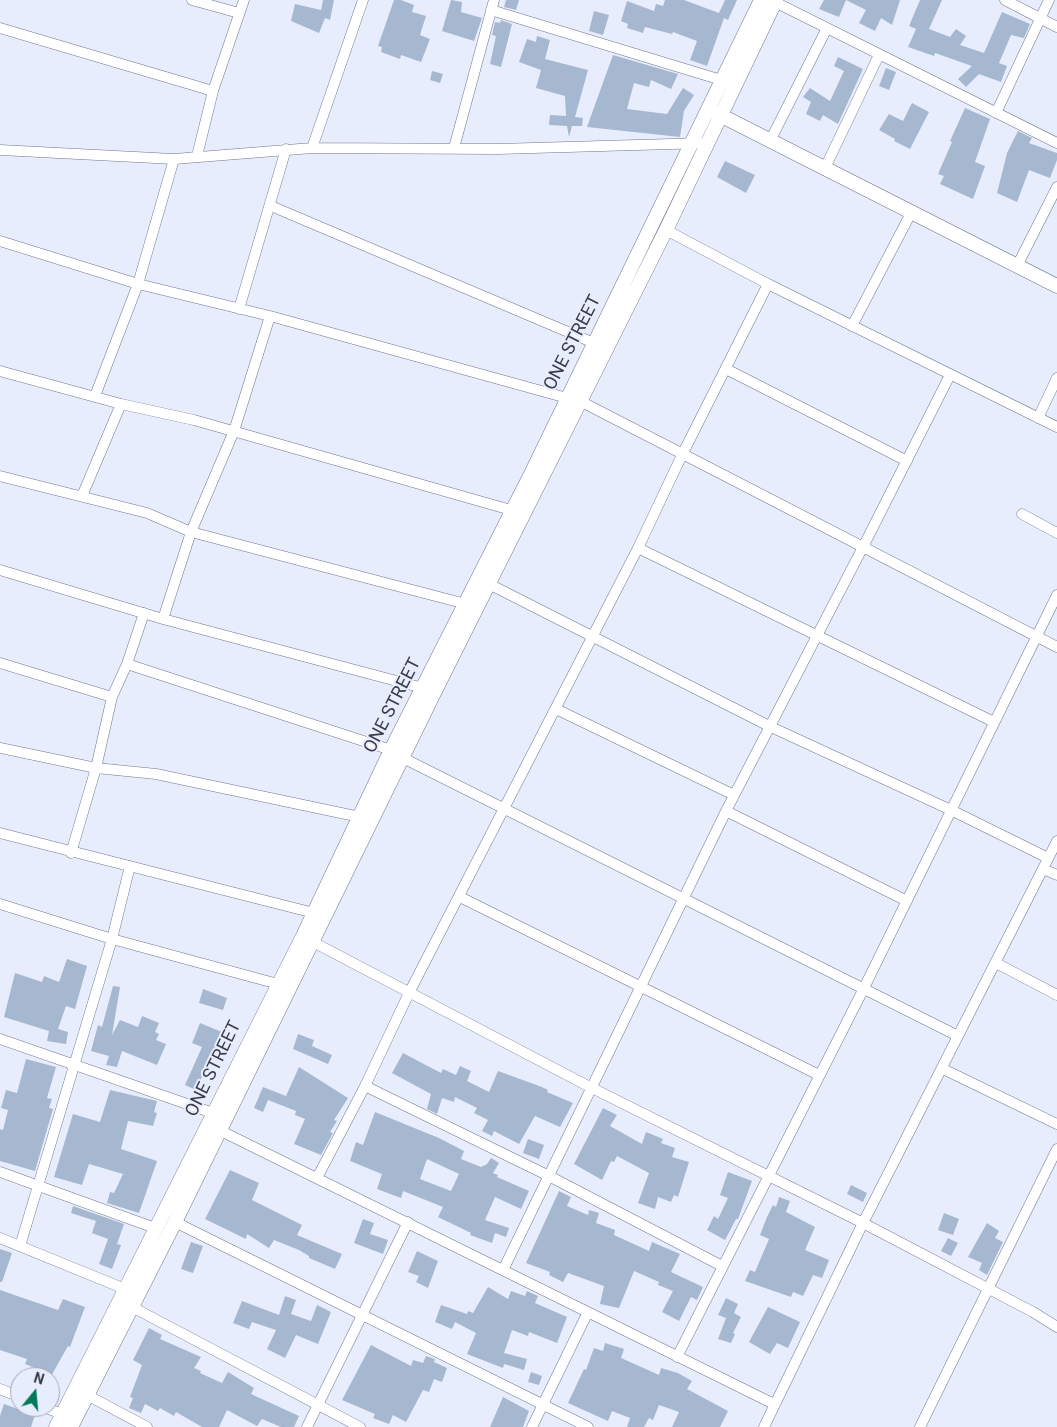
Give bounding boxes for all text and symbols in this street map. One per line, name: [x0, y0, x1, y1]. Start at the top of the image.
street label: ONE STREET: [540, 292, 606, 394]
street label: ONE STREET: [360, 655, 426, 757]
street label: ONE STREET: [182, 1018, 246, 1120]
north arrow: [10, 1367, 60, 1417]
text: N: [32, 1370, 46, 1388]

